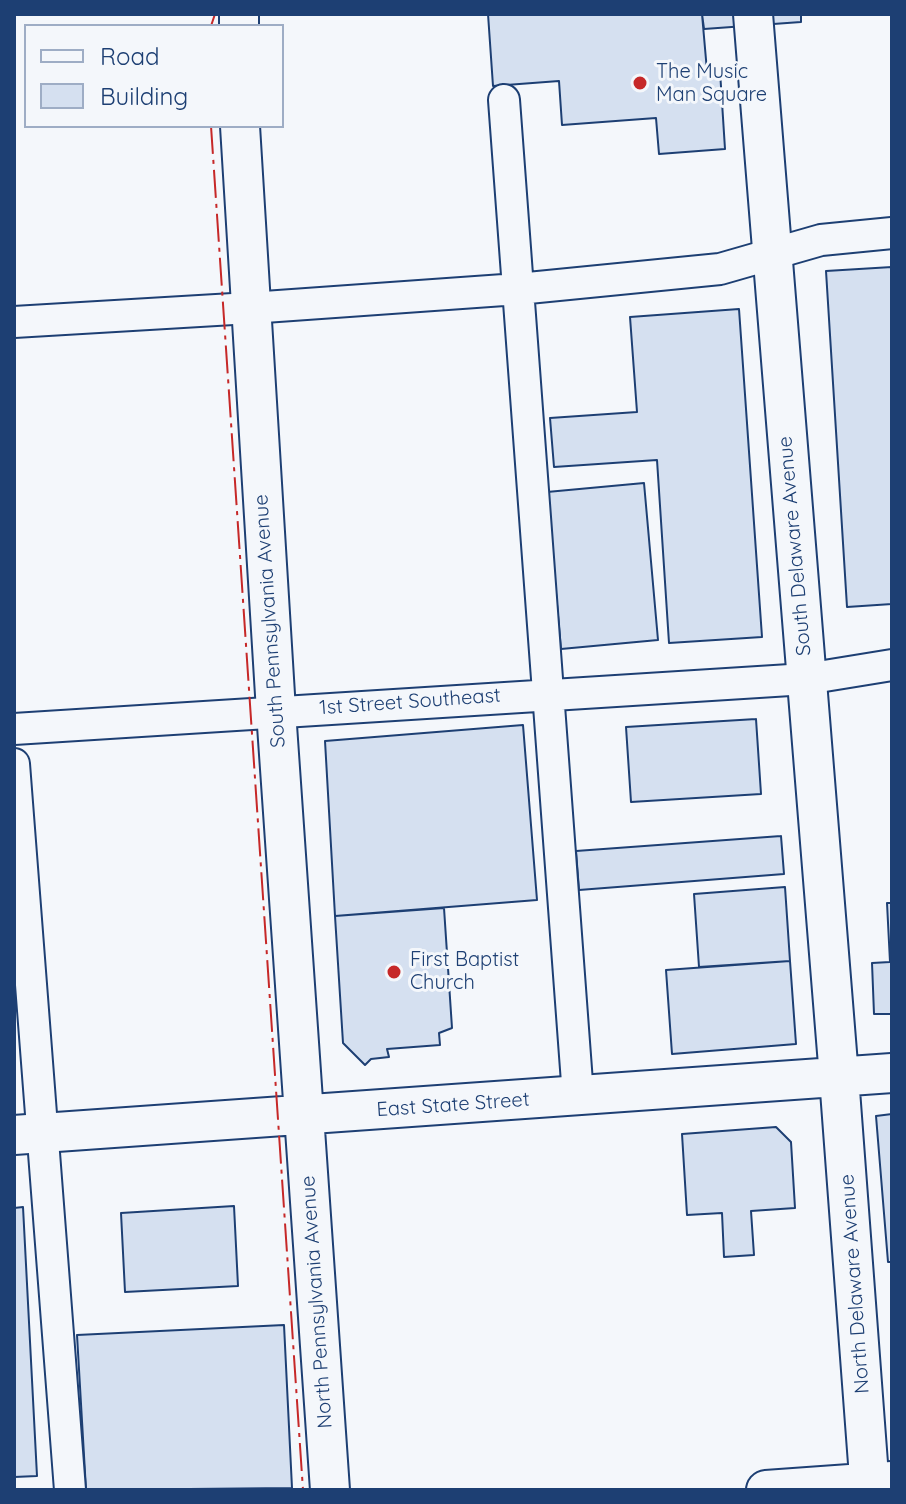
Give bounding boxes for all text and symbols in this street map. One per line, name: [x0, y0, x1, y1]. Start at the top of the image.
legend: [24, 24, 284, 128]
text: Road: [100, 41, 160, 71]
place label: The Music Man Square: [656, 60, 767, 107]
marker: The Music Man Square: [631, 74, 649, 92]
text: Building: [100, 81, 188, 111]
street label: South Delaware Avenue: [773, 435, 817, 657]
street label: South Pennsylvania Avenue: [249, 494, 291, 748]
street label: 1st Street Southeast: [319, 684, 501, 720]
place label: First Baptist Church: [410, 948, 519, 995]
marker: First Baptist Church: [385, 963, 403, 981]
street label: East State Street: [376, 1088, 530, 1122]
street label: North Delaware Avenue: [835, 1173, 875, 1395]
street label: North Pennsylvania Avenue: [296, 1175, 338, 1429]

